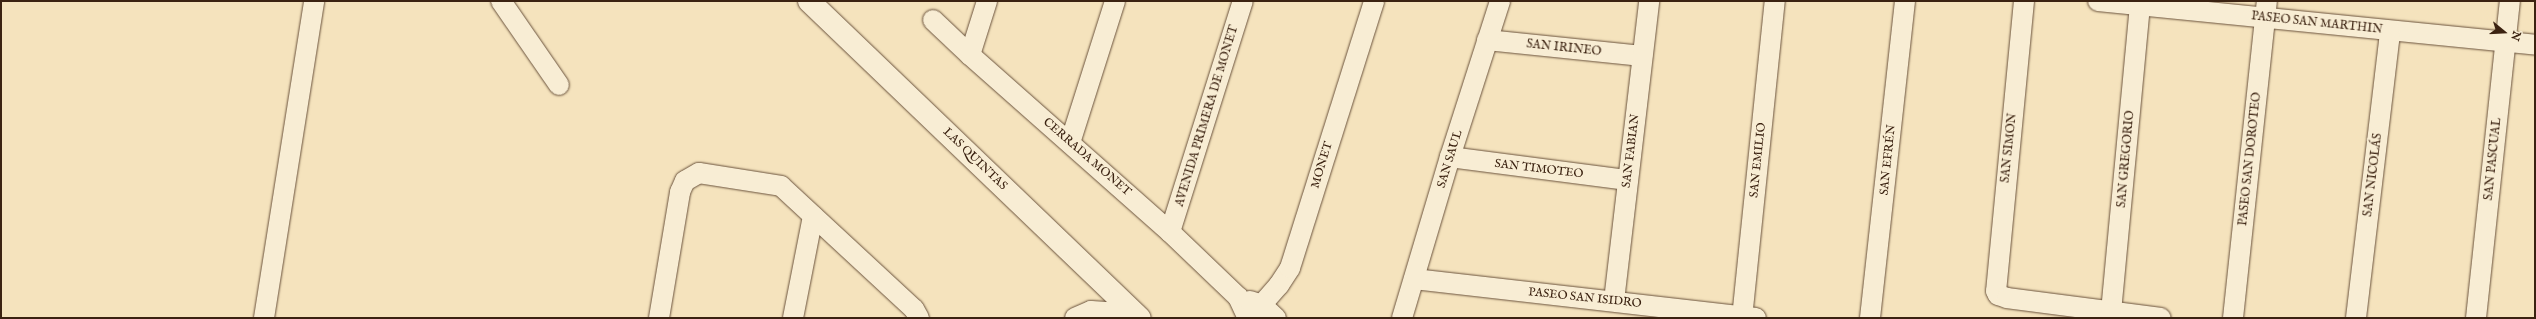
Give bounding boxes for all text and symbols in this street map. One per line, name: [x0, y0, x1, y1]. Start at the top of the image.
street label: PASEO SAN MARTHIN: [2251, 9, 2383, 37]
north arrow: [2484, 12, 2524, 52]
street label: AVENIDA PRIMERA DE MONET: [1173, 24, 1241, 208]
text: N: [2507, 29, 2524, 42]
street label: SAN IRINEO: [1526, 37, 1602, 59]
street label: PASEO SAN DOROTEO: [2236, 91, 2264, 227]
street label: SAN GREGORIO: [2115, 110, 2137, 208]
street label: SAN SIMON: [1998, 112, 2020, 184]
street label: SAN FABIAN: [1619, 113, 1643, 189]
street label: CERRADA MONET: [1040, 115, 1134, 199]
street label: SAN PASCUAL: [2482, 117, 2504, 201]
street label: SAN EMILIO: [1747, 122, 1769, 198]
street label: SAN EFRÉN: [1877, 124, 1899, 196]
street label: LAS QUINTAS: [940, 125, 1010, 193]
street label: SAN SAUL: [1434, 128, 1466, 190]
street label: SAN NICOLÁS: [2361, 133, 2385, 217]
street label: MONET: [1308, 140, 1336, 190]
street label: SAN TIMOTEO: [1494, 156, 1584, 182]
street label: PASEO SAN ISIDRO: [1528, 285, 1642, 311]

